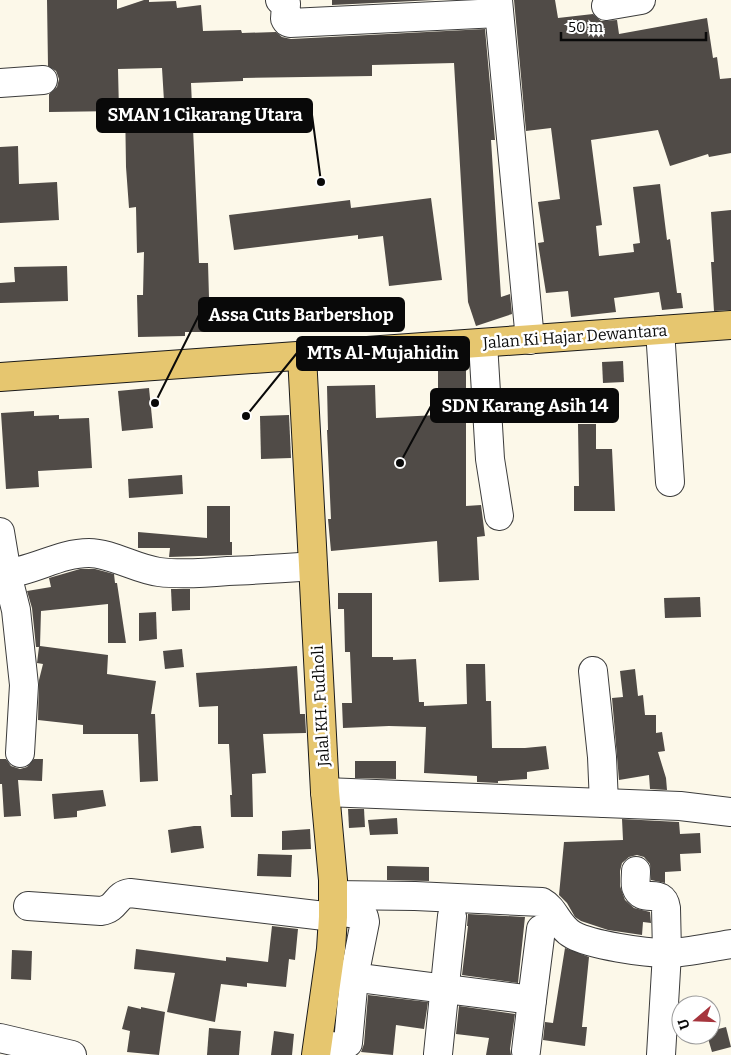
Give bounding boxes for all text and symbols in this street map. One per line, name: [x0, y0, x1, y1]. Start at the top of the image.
scale bar: [561, 10, 706, 42]
text: 50 m: [568, 18, 604, 36]
callout: SMAN 1 Cikarang Utara: [97, 99, 312, 132]
text: SMAN 1 Cikarang Utara: [107, 104, 303, 126]
callout: Assa Cuts Barbershop: [199, 298, 404, 331]
text: Assa Cuts Barbershop: [208, 304, 394, 326]
street label: Jalan Ki Hajar Dewantara: [481, 321, 668, 352]
callout: MTs Al-Mujahidin: [297, 337, 469, 370]
text: MTs Al-Mujahidin: [307, 342, 459, 364]
callout: SDN Karang Asih 14: [431, 389, 618, 422]
text: SDN Karang Asih 14: [442, 395, 609, 417]
street label: Jalal KH. Fudholi: [308, 645, 333, 768]
north arrow: [671, 995, 721, 1045]
text: U: [674, 1016, 694, 1032]

